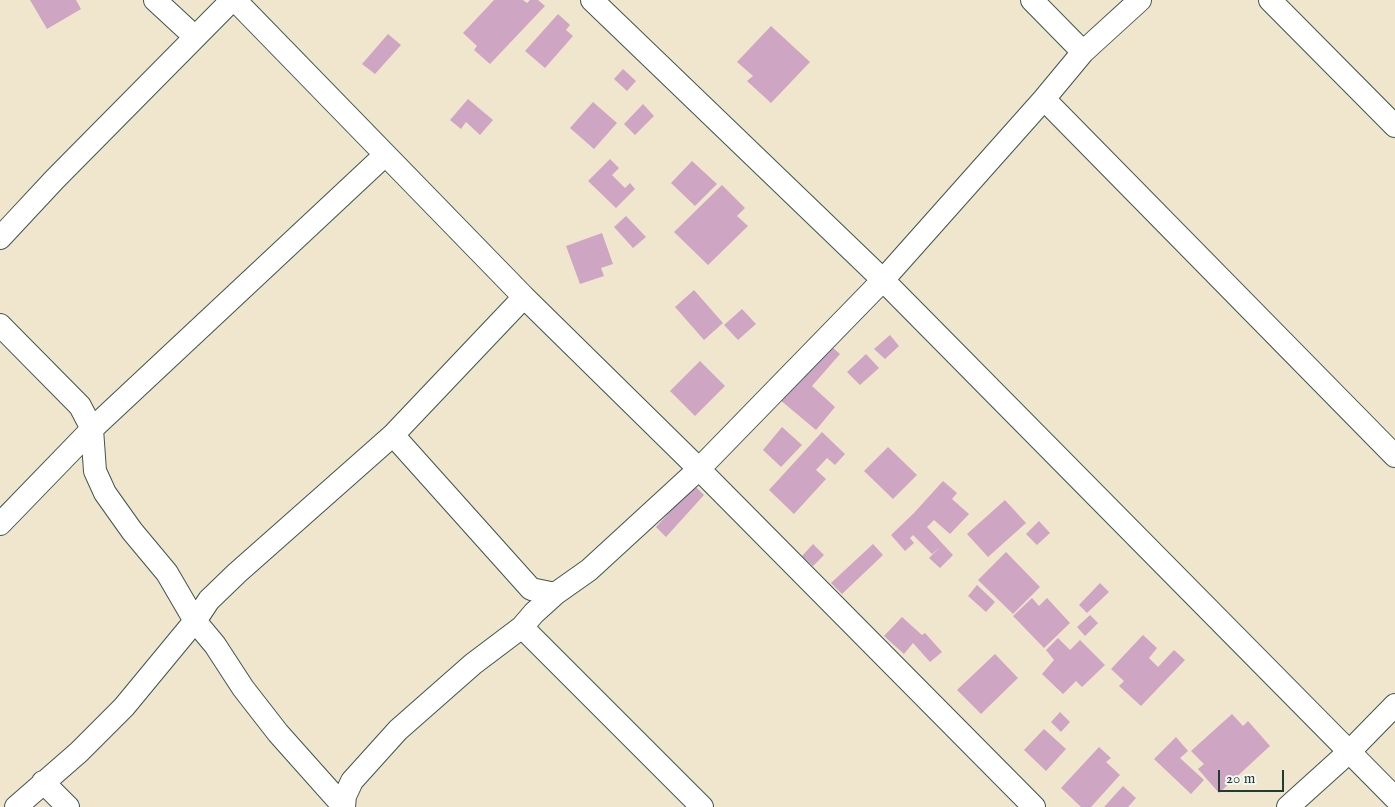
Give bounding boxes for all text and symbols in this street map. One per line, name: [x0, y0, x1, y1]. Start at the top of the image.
scale bar: [1220, 760, 1286, 792]
text: 20 m: [1226, 769, 1255, 788]

